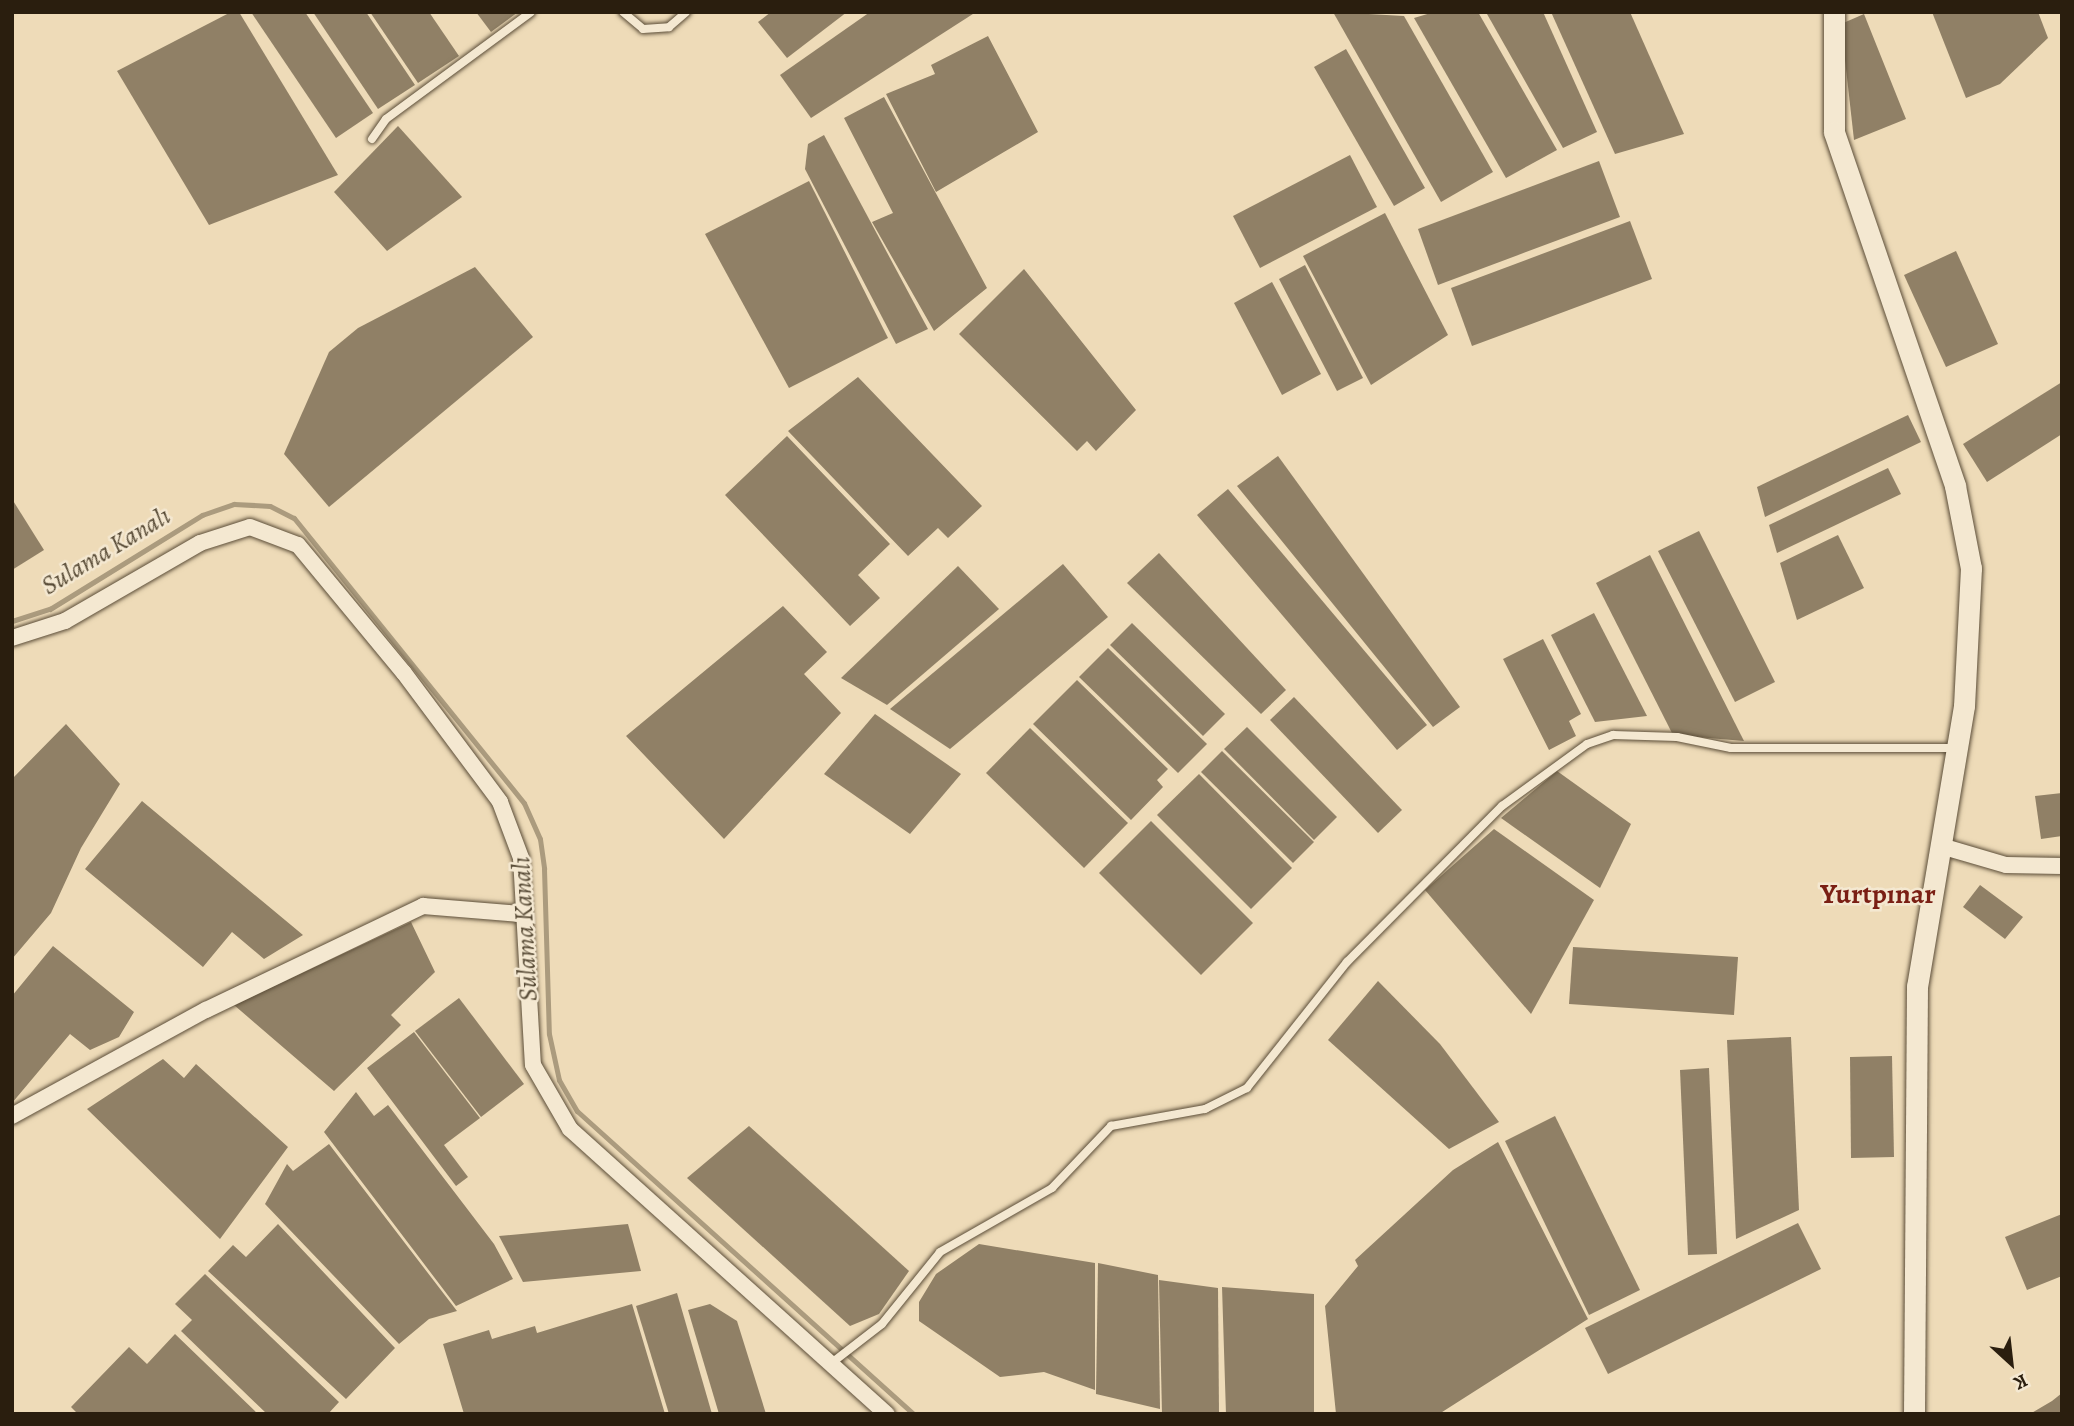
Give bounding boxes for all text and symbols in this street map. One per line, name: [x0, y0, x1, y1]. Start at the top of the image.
water label: Sulama Kanalı: [36, 500, 176, 602]
water label: Sulama Kanalı: [506, 856, 544, 1002]
district label: Yurtpınar: [1820, 877, 1936, 911]
north arrow: [1976, 1328, 2046, 1398]
text: K: [2009, 1367, 2032, 1396]

